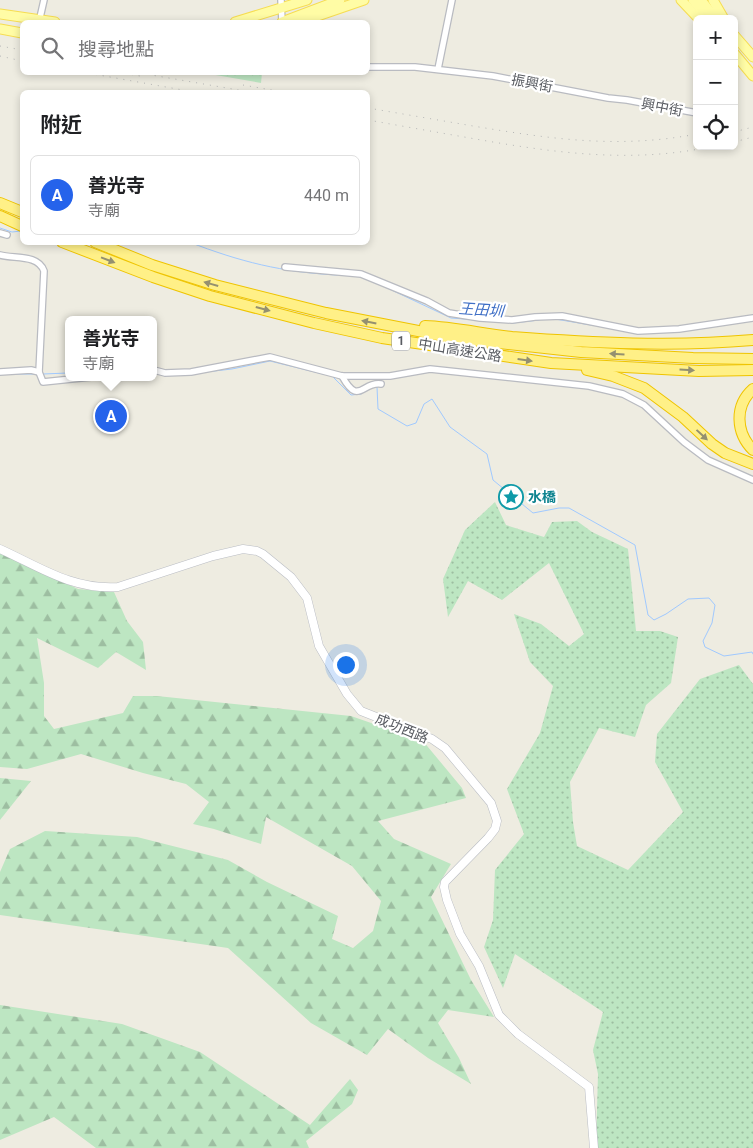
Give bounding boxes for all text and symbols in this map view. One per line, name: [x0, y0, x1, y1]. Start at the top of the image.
map controls: [693, 15, 738, 150]
button: +: [693, 15, 738, 60]
search box: [20, 20, 370, 75]
icon: search: [38, 34, 66, 62]
text: 搜尋地點: [78, 38, 154, 61]
button: −: [693, 60, 738, 105]
street label: 振興街: [510, 71, 554, 95]
street label: 興中街: [640, 95, 684, 119]
button: locate: [693, 105, 738, 150]
text: 附近: [40, 113, 82, 137]
text: 善光寺: [88, 174, 145, 197]
text: A: [52, 186, 62, 205]
text: 440 m: [304, 186, 349, 205]
text: 寺廟: [88, 201, 120, 220]
one-way arrow: [101, 257, 115, 265]
one-way arrow: [204, 280, 219, 288]
water label: 王田圳: [458, 299, 506, 321]
one-way arrow: [255, 306, 270, 314]
popup: [65, 316, 157, 381]
one-way arrow: [362, 318, 377, 326]
text: 善光寺: [82, 327, 140, 350]
road number: 1: [392, 332, 410, 351]
street label: 中山高速公路: [417, 336, 503, 364]
one-way arrow: [609, 350, 625, 358]
text: 寺廟: [82, 354, 115, 373]
one-way arrow: [518, 356, 534, 364]
one-way arrow: [680, 366, 696, 374]
pin: A: [95, 397, 127, 435]
one-way arrow: [696, 429, 708, 441]
place icon: 水橋: [498, 484, 524, 510]
place label: 水橋: [528, 489, 556, 505]
your location: [333, 652, 359, 678]
street label: 成功西路: [373, 710, 431, 746]

